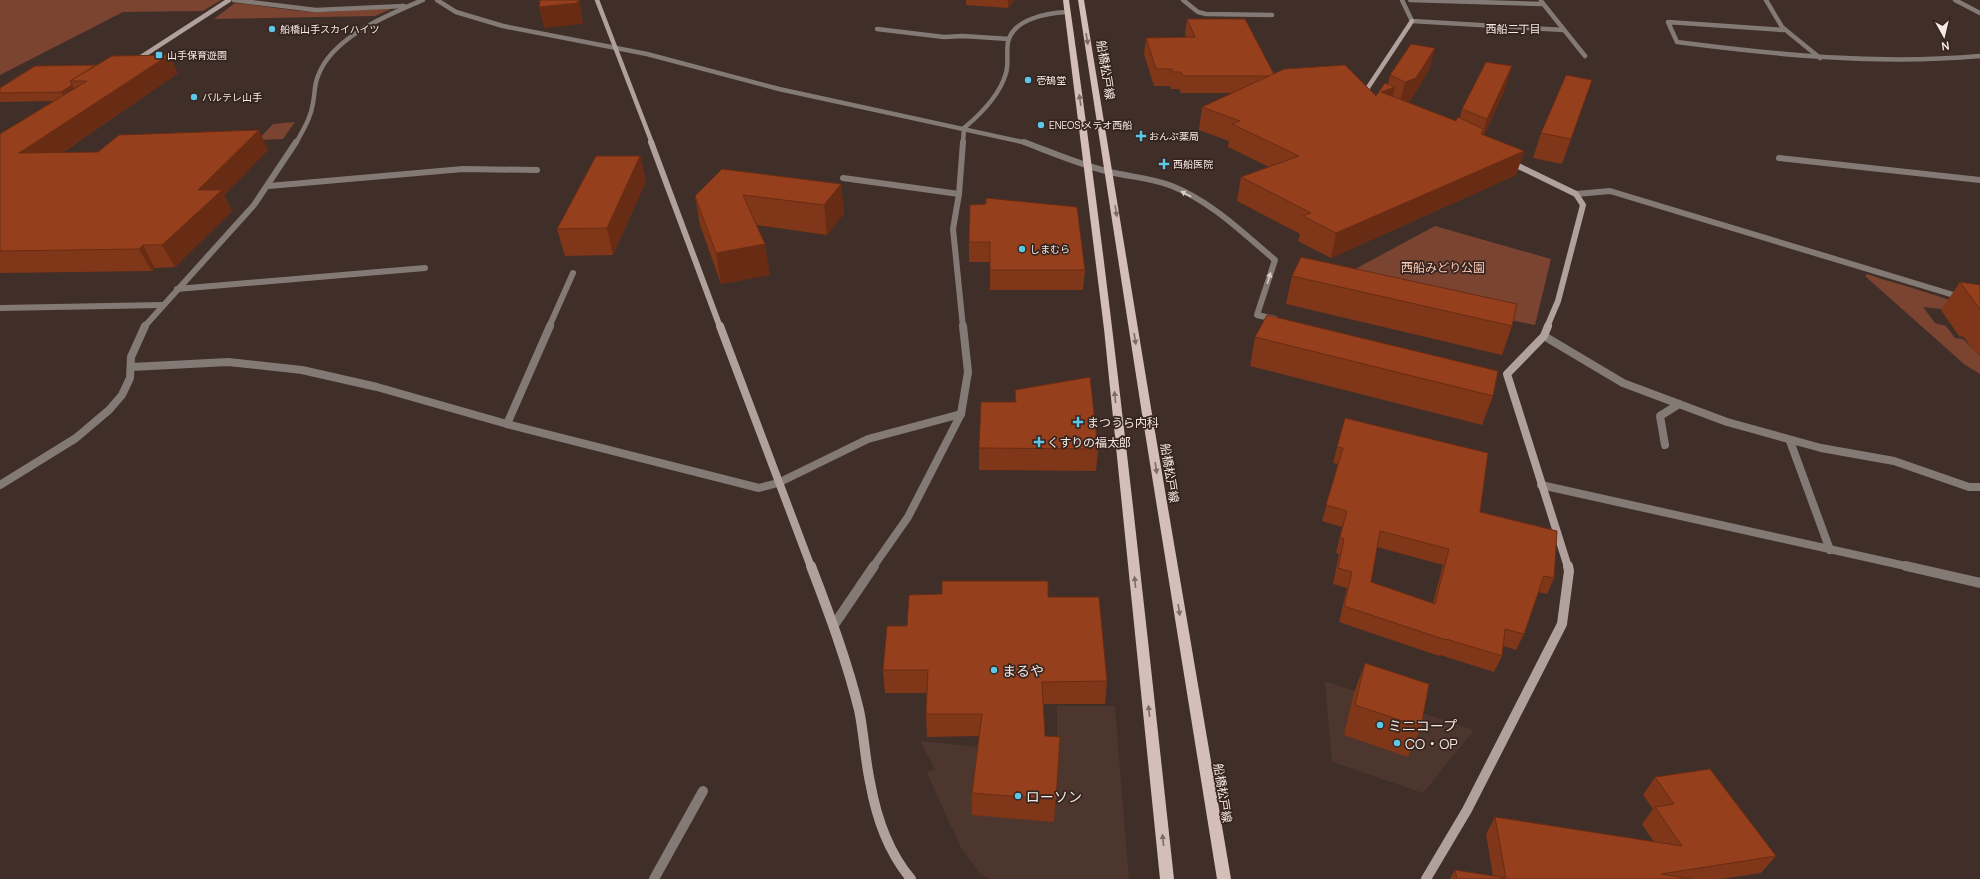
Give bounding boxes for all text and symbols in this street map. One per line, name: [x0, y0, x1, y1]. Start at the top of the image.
north arrow: [1924, 16, 1964, 56]
district label: 西船二丁目: [1486, 21, 1541, 36]
place label: 船橋山手スカイハイツ: [280, 22, 380, 36]
marker: 船橋山手スカイハイツ: [267, 24, 277, 34]
one-way arrow: [1084, 32, 1090, 45]
text: N: [1940, 38, 1950, 54]
street label: 船橋松戸線: [1093, 39, 1119, 101]
place label: 山手保育遊園: [167, 48, 227, 62]
marker: 山手保育遊園: [154, 50, 164, 60]
place label: 壱鵠堂: [1036, 73, 1066, 87]
marker: 壱鵠堂: [1023, 75, 1033, 85]
place label: パルテレ山手: [202, 90, 262, 104]
marker: パルテレ山手: [189, 92, 199, 102]
one-way arrow: [1077, 94, 1083, 106]
place label: ENEOS メテオ西船: [1049, 118, 1132, 132]
marker: ENEOS メテオ西船: [1036, 120, 1046, 130]
place label: おんぷ薬局: [1149, 129, 1199, 143]
marker: おんぷ薬局: [1136, 131, 1146, 141]
place label: 西船医院: [1173, 157, 1213, 171]
marker: 西船医院: [1158, 158, 1170, 170]
one-way arrow: [1180, 190, 1192, 197]
one-way arrow: [1113, 205, 1119, 217]
place label: しまむら: [1030, 242, 1070, 256]
marker: しまむら: [1017, 244, 1027, 254]
park label: 西船みどり公園: [1401, 259, 1485, 276]
one-way arrow: [1266, 272, 1272, 284]
one-way arrow: [1133, 333, 1139, 345]
one-way arrow: [1112, 391, 1118, 403]
place label: まつうら内科: [1087, 414, 1159, 431]
marker: まつうら内科: [1072, 416, 1084, 428]
place label: くすりの福太郎: [1047, 434, 1131, 451]
marker: くすりの福太郎: [1034, 437, 1044, 447]
street label: 船橋松戸線: [1157, 442, 1183, 504]
one-way arrow: [1153, 462, 1159, 474]
one-way arrow: [1132, 576, 1138, 588]
one-way arrow: [1176, 604, 1182, 616]
place label: まるや: [1002, 661, 1044, 680]
marker: まるや: [989, 665, 999, 675]
one-way arrow: [1146, 705, 1152, 717]
place label: ミニコープ: [1388, 716, 1457, 735]
marker: ミニコープ: [1375, 720, 1385, 730]
place label: CO・OP: [1405, 734, 1458, 753]
marker: CO・OP: [1392, 738, 1402, 748]
street label: 船橋松戸線: [1210, 762, 1236, 824]
place label: ローソン: [1026, 787, 1082, 806]
marker: ローソン: [1013, 791, 1023, 801]
one-way arrow: [1160, 834, 1166, 846]

